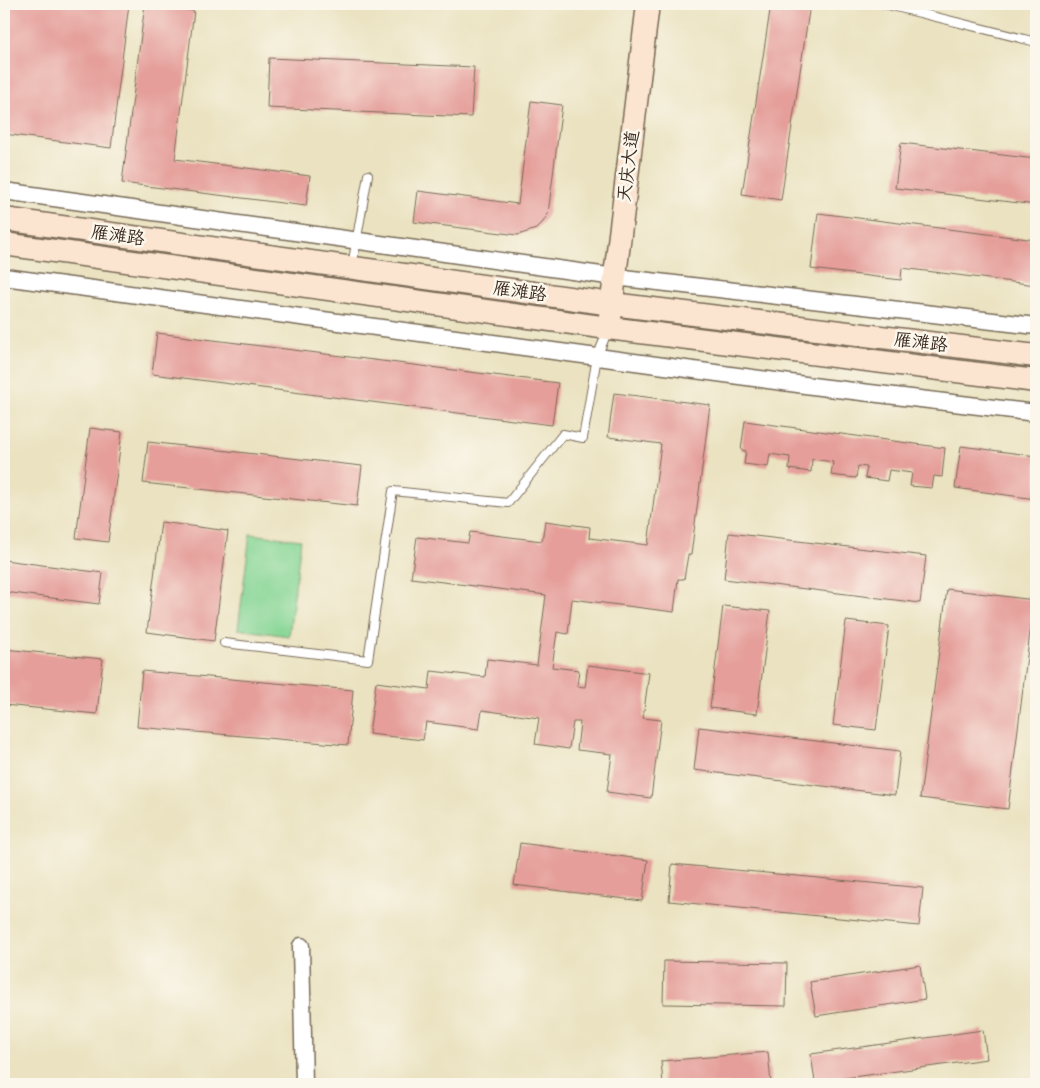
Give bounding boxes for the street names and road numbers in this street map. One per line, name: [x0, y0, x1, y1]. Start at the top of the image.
street label: 天庆大道: [612, 129, 645, 203]
street label: 雁滩路: [89, 219, 146, 252]
street label: 雁滩路: [491, 275, 548, 308]
street label: 雁滩路: [893, 327, 949, 358]

